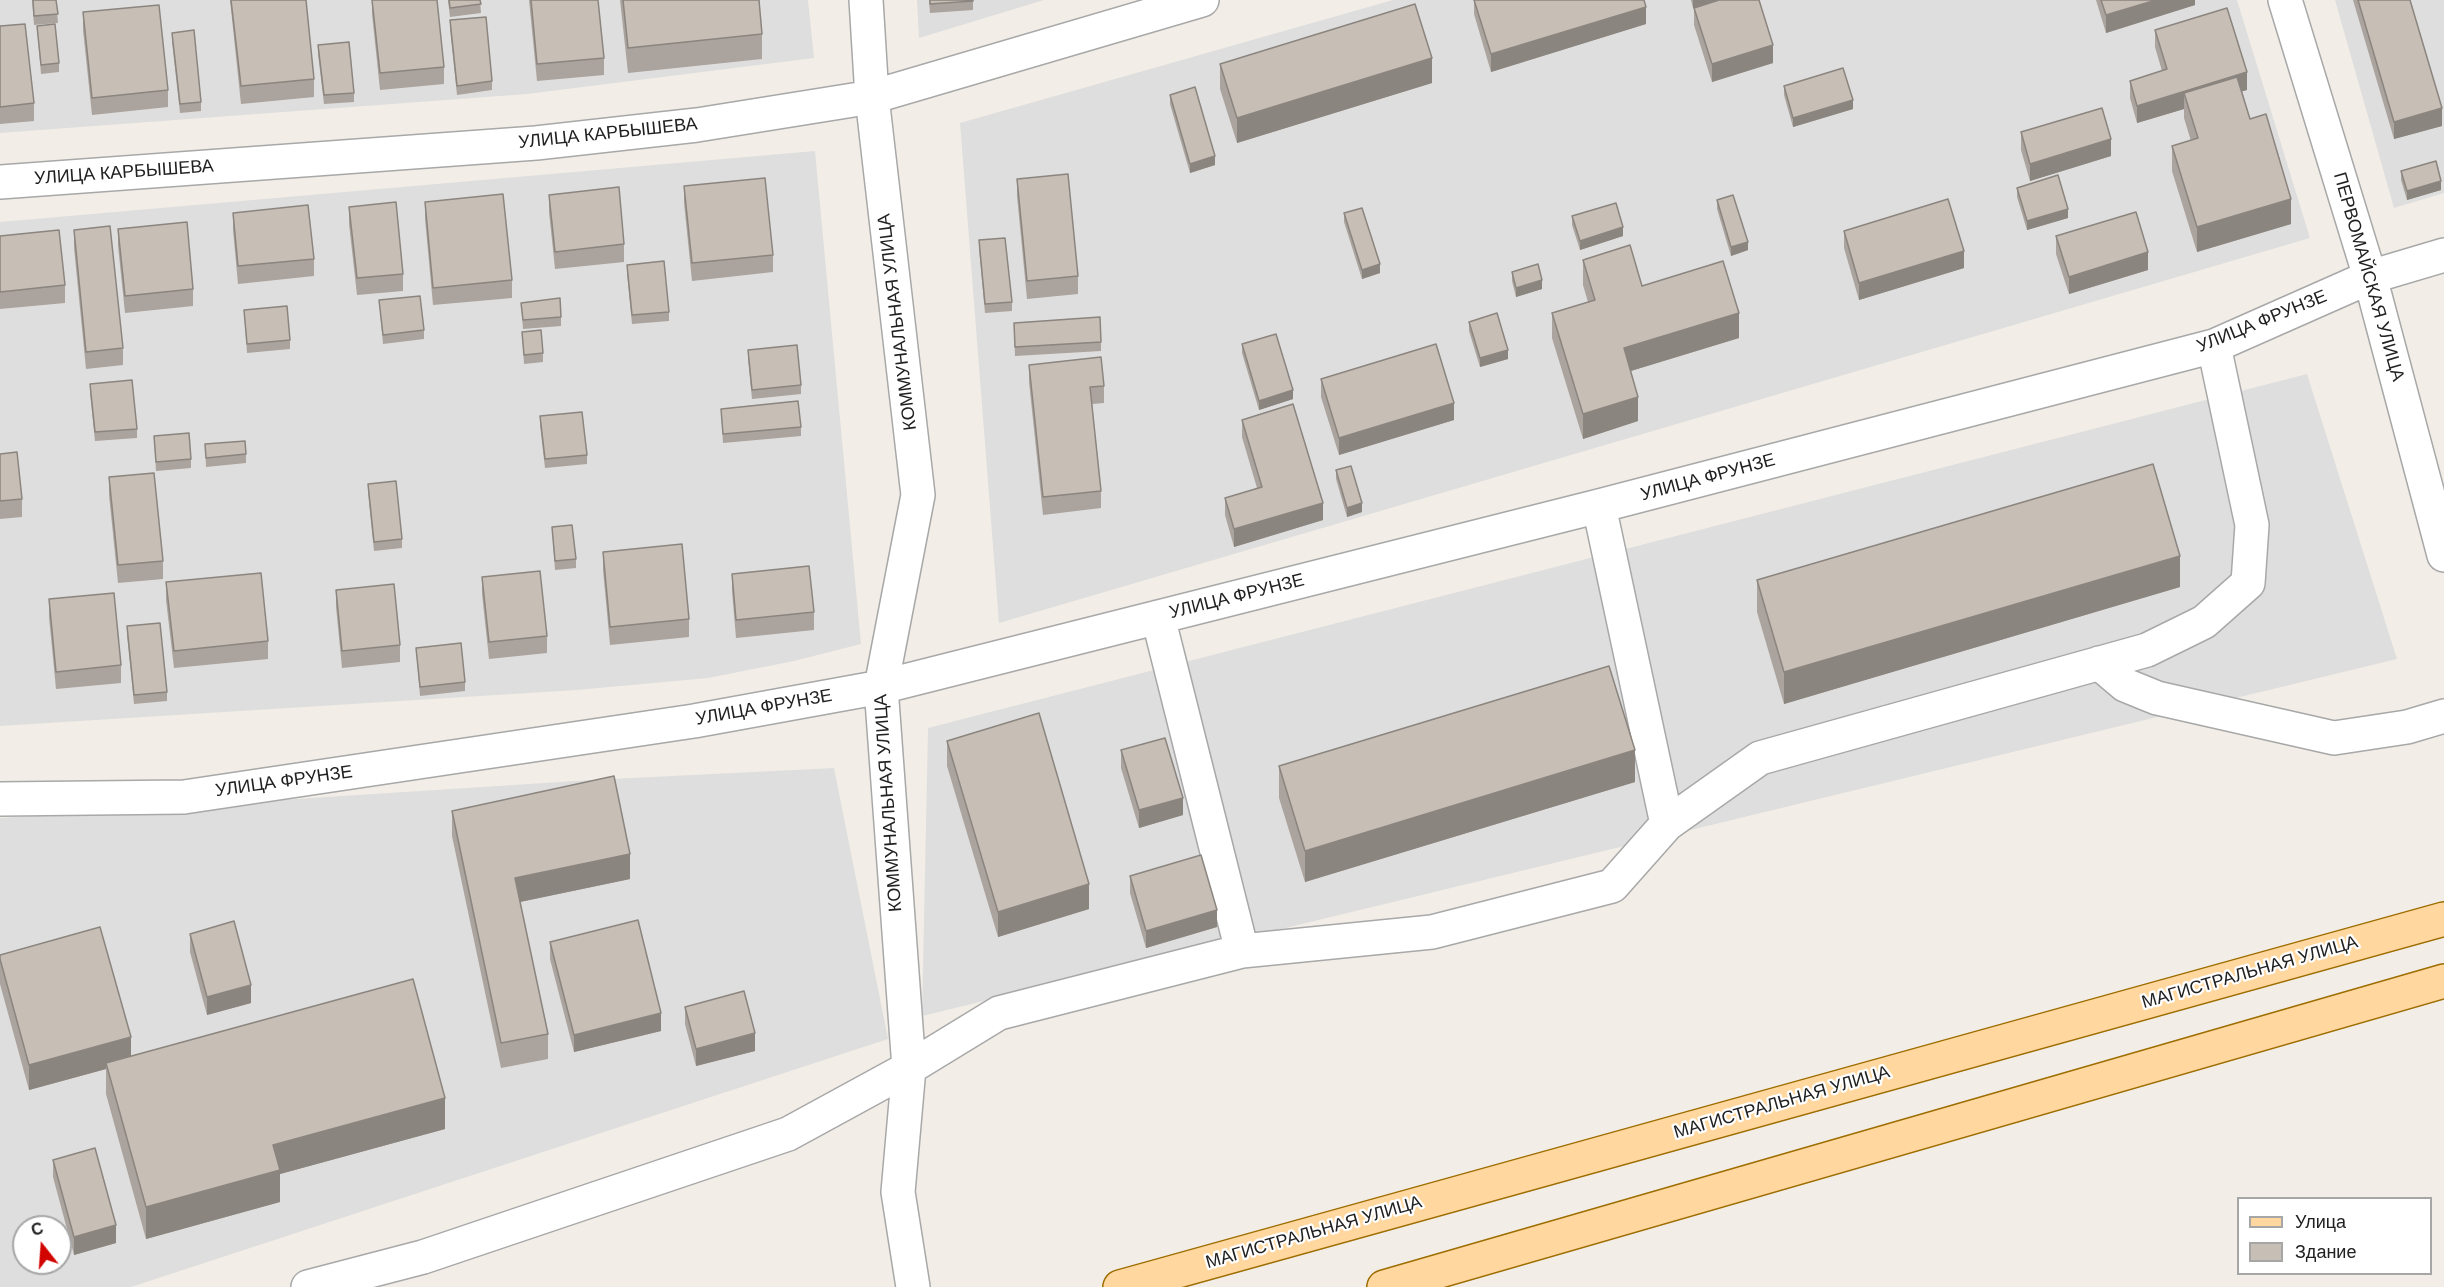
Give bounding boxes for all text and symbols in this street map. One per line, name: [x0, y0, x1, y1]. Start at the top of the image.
street label: УЛИЦА КАРБЫШЕВА: [517, 114, 699, 154]
street label: УЛИЦА КАРБЫШЕВА: [34, 156, 214, 190]
street label: ПЕРВОМАЙСКАЯ УЛИЦА: [2328, 170, 2408, 384]
street label: КОММУНАЛЬНАЯ УЛИЦА: [874, 212, 922, 432]
street label: УЛИЦА ФРУНЗЕ: [2194, 286, 2330, 358]
street label: УЛИЦА ФРУНЗЕ: [1638, 450, 1778, 506]
street label: УЛИЦА ФРУНЗЕ: [1167, 570, 1307, 624]
street label: УЛИЦА ФРУНЗЕ: [694, 685, 834, 731]
street label: КОММУНАЛЬНАЯ УЛИЦА: [871, 693, 907, 913]
street label: УЛИЦА ФРУНЗЕ: [214, 762, 354, 802]
street label: МАГИСТРАЛЬНАЯ УЛИЦА: [2140, 932, 2360, 1014]
street label: МАГИСТРАЛЬНАЯ УЛИЦА: [1672, 1062, 1892, 1144]
street label: МАГИСТРАЛЬНАЯ УЛИЦА: [1204, 1192, 1424, 1274]
legend: [2237, 1197, 2432, 1275]
text: Улица: [2295, 1210, 2346, 1234]
north arrow: [12, 1215, 72, 1275]
text: С: [29, 1217, 46, 1241]
text: Здание: [2295, 1240, 2356, 1264]

